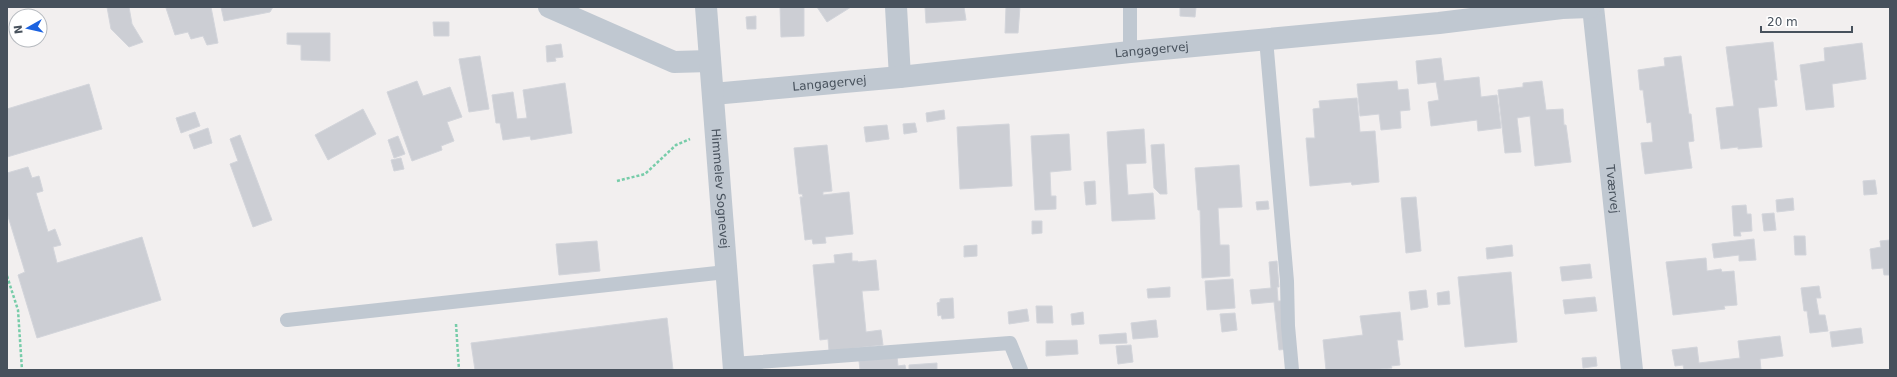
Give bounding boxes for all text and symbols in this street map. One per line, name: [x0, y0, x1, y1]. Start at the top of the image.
north arrow: [8, 8, 48, 48]
scale bar: [1761, 8, 1852, 34]
text: 20 m: [1767, 15, 1798, 29]
text: N: [12, 24, 26, 35]
street label: Langagervej: [1114, 40, 1189, 61]
street label: Langagervej: [792, 73, 867, 94]
street label: Himmelev Sognevej: [708, 128, 732, 249]
street label: Tværvej: [1603, 163, 1622, 214]

